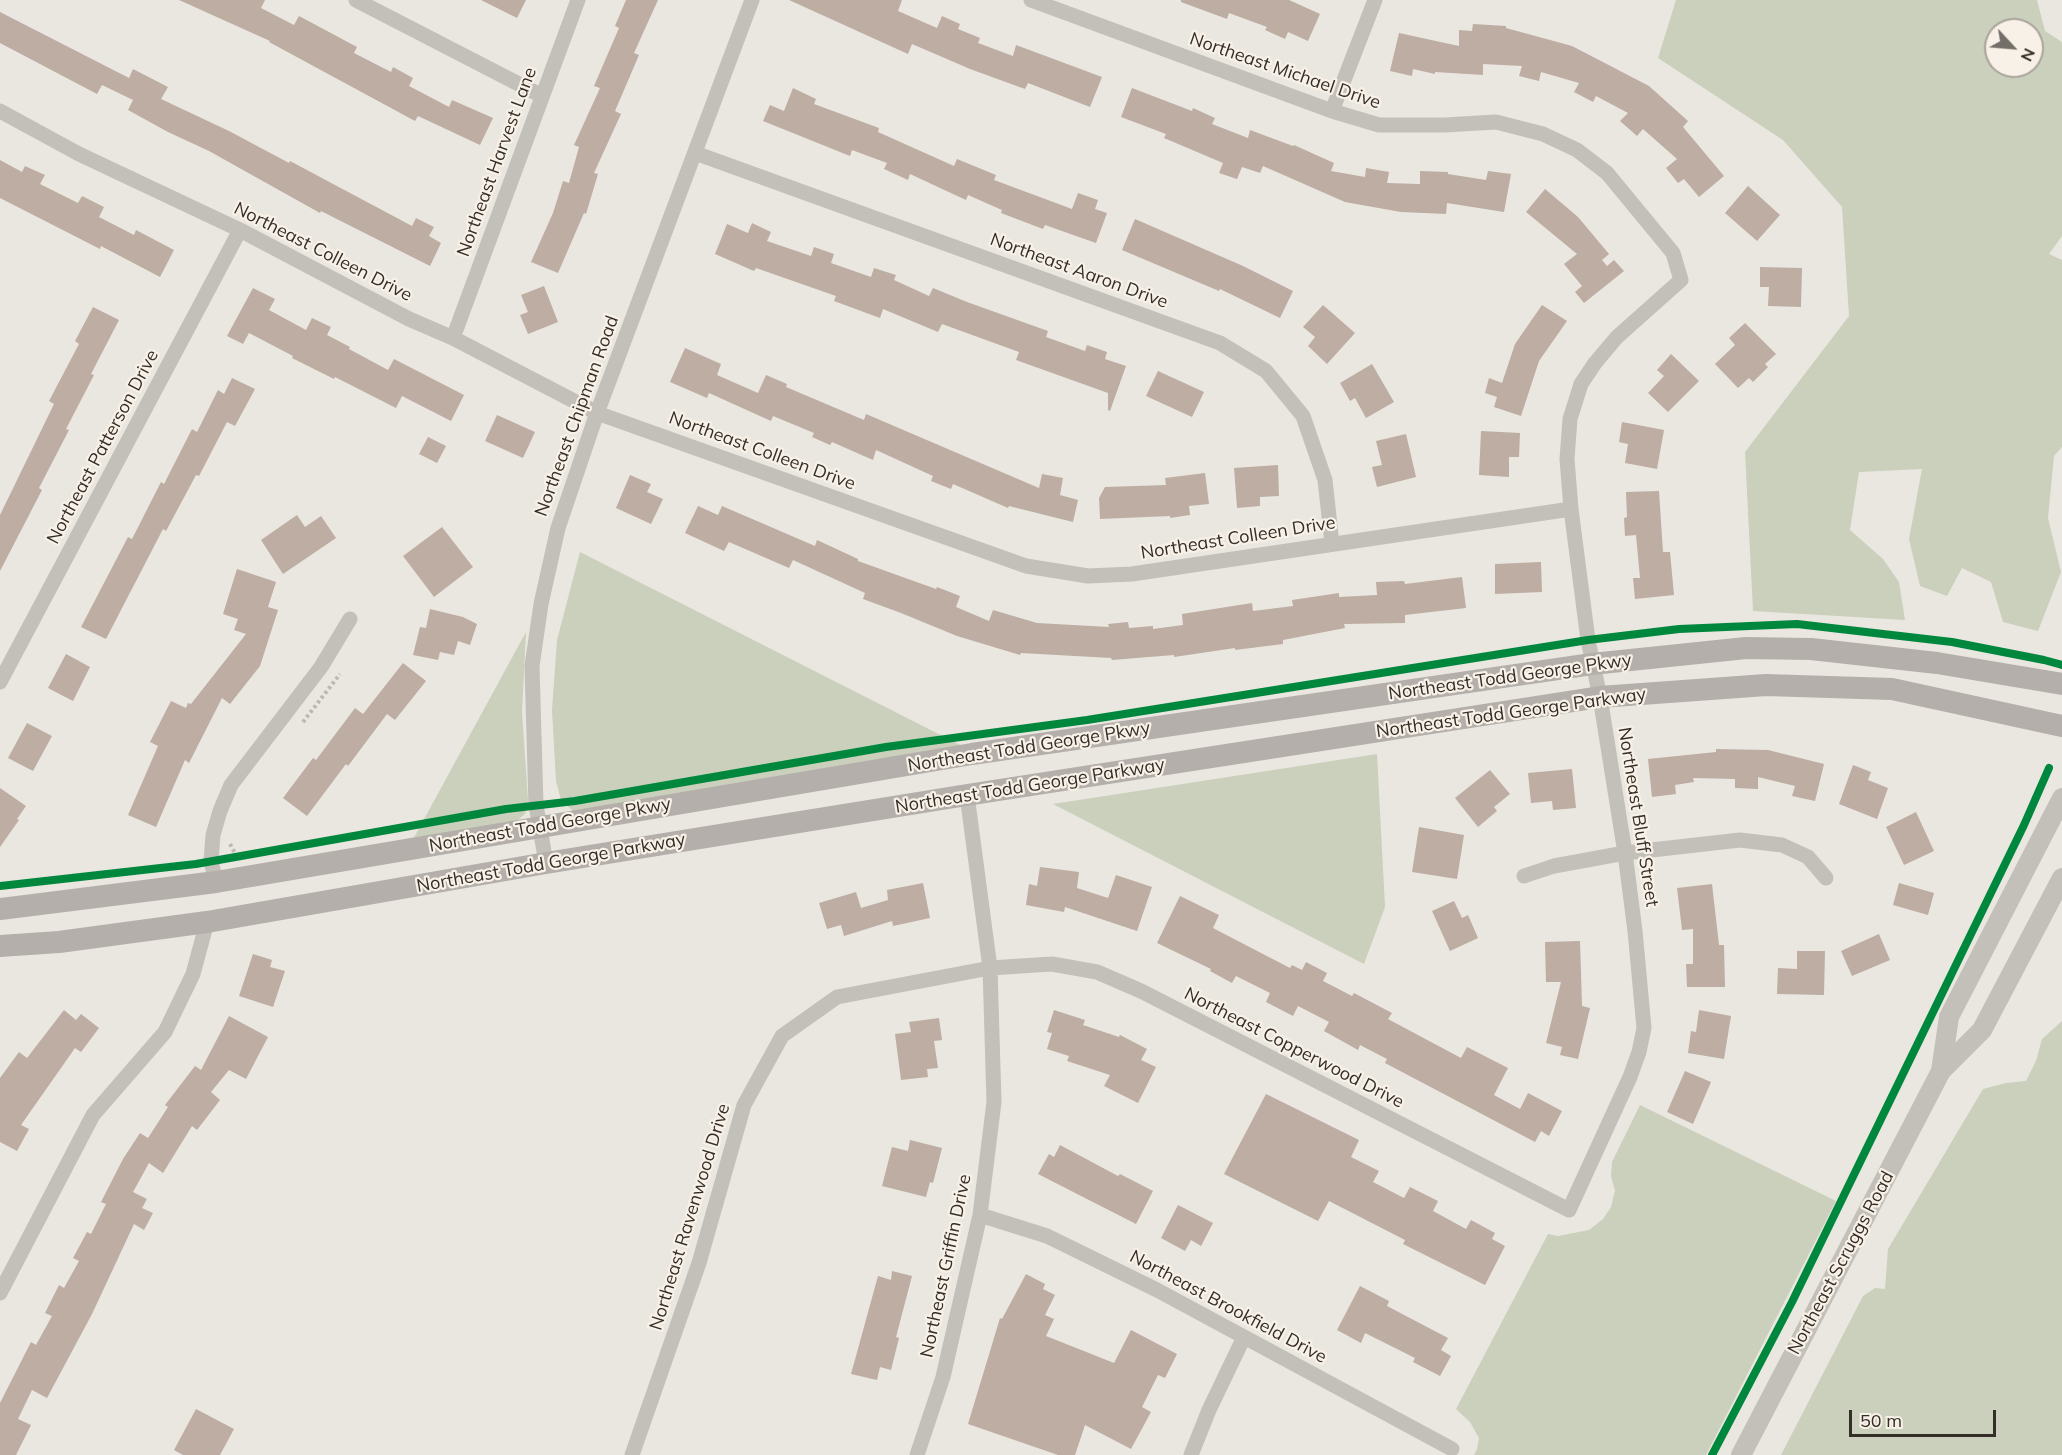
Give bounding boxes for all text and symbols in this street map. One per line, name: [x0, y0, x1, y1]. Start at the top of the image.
north arrow: [1984, 18, 2044, 78]
street label: Northeast Michael Drive: [1187, 28, 1383, 114]
text: N: [2017, 45, 2040, 65]
street label: Northeast Harvest Lane: [453, 64, 541, 260]
street label: Northeast Colleen Drive: [230, 198, 416, 306]
street label: Northeast Aaron Drive: [987, 229, 1171, 313]
street label: Northeast Chipman Road: [531, 313, 623, 519]
street label: Northeast Patterson Drive: [43, 346, 163, 548]
street label: Northeast Colleen Drive: [666, 407, 858, 495]
street label: Northeast Colleen Drive: [1139, 512, 1337, 564]
street label: Northeast Todd George Pkwy: [1387, 649, 1633, 705]
street label: Northeast Todd George Parkway: [1375, 683, 1647, 743]
street label: Northeast Todd George Pkwy: [906, 717, 1152, 777]
street label: Northeast Bluff Street: [1613, 726, 1663, 908]
street label: Northeast Todd George Parkway: [894, 754, 1166, 818]
street label: Northeast Todd George Pkwy: [427, 793, 673, 857]
street label: Northeast Todd George Parkway: [415, 829, 687, 897]
street label: Northeast Copperwood Drive: [1181, 983, 1407, 1113]
street label: Northeast Ravenwood Drive: [645, 1101, 735, 1333]
street label: Northeast Scruggs Road: [1783, 1168, 1899, 1358]
street label: Northeast Griffin Drive: [916, 1172, 976, 1360]
street label: Northeast Brookfield Drive: [1126, 1246, 1330, 1368]
scale bar: [1852, 1398, 1999, 1436]
text: 50 m: [1860, 1409, 1902, 1432]

